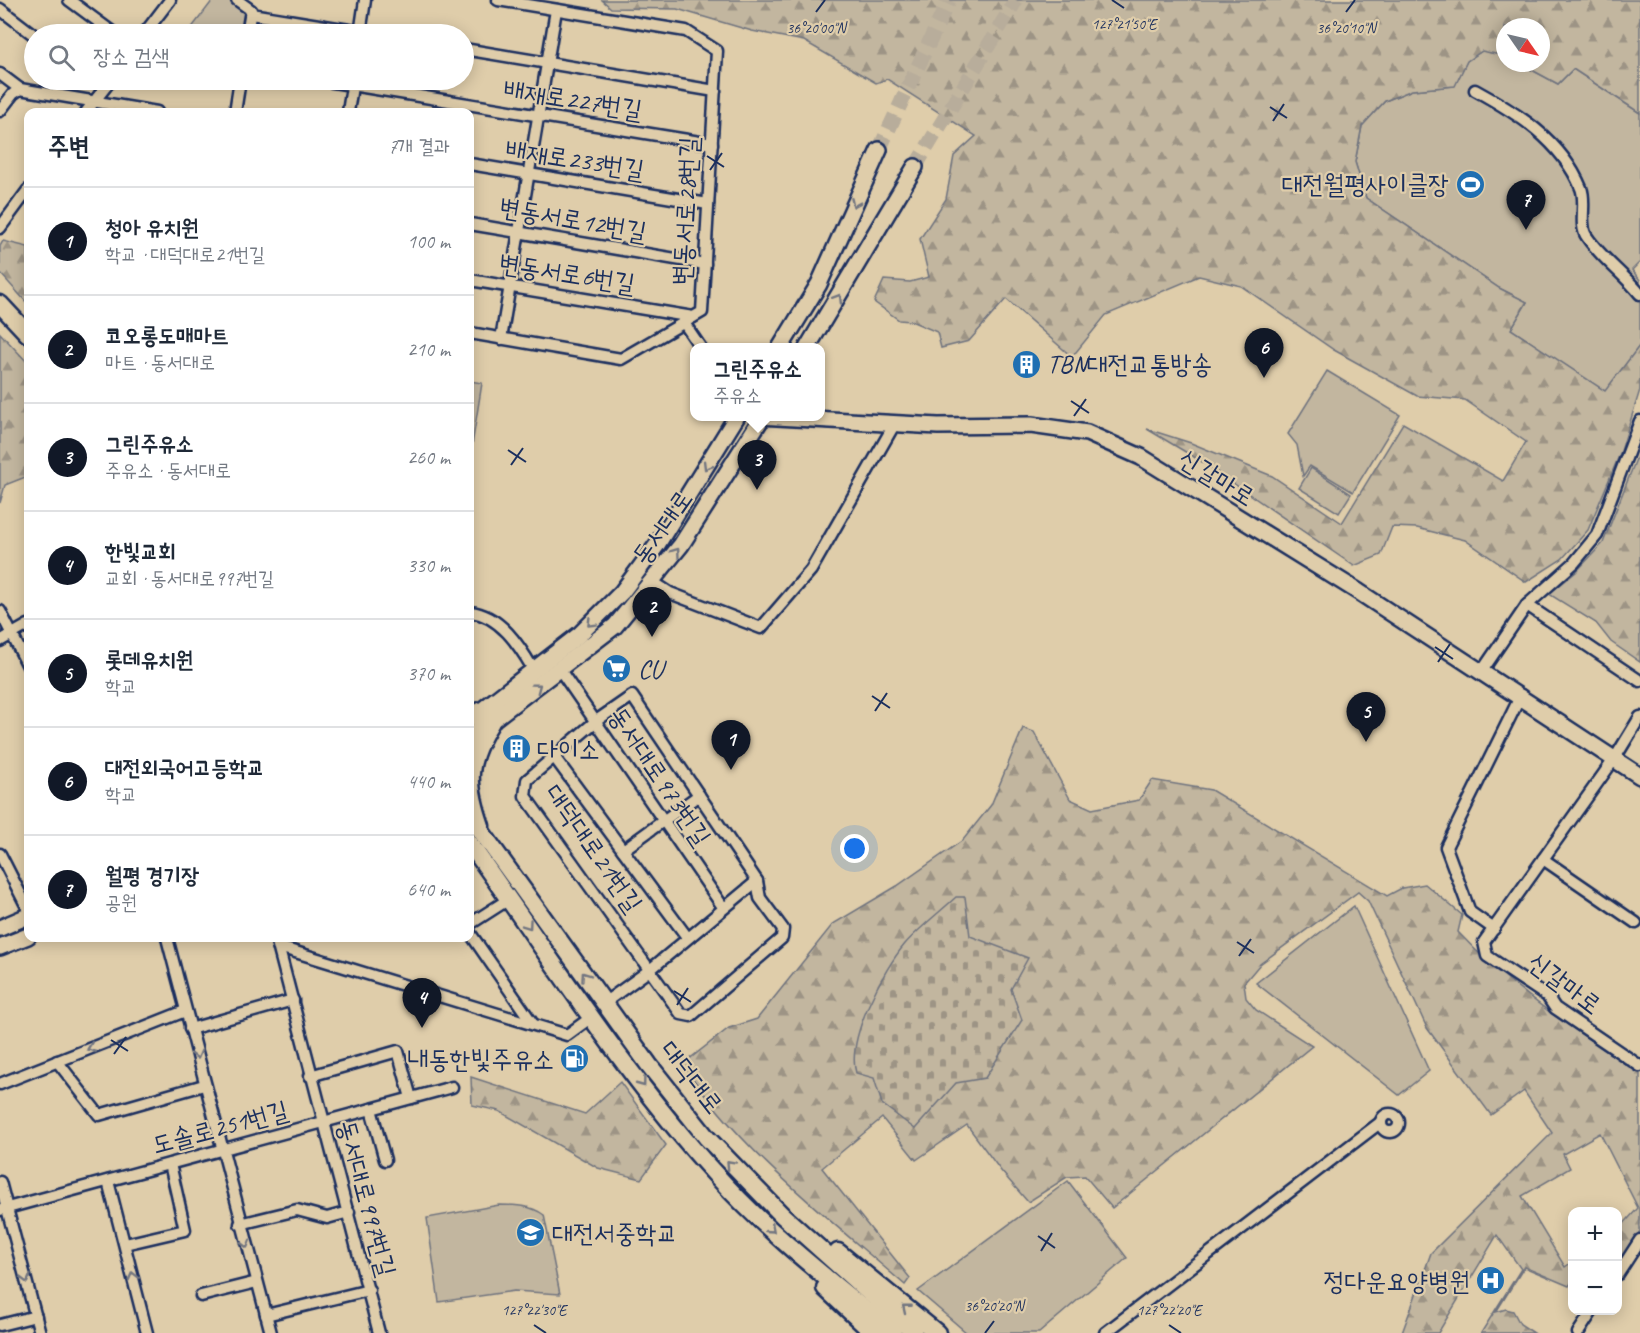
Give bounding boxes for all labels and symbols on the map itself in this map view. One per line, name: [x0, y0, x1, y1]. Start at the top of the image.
text: 127°21'50"E: [1092, 15, 1158, 34]
north arrow: [1496, 18, 1550, 72]
text: 36°20'00"N: [786, 19, 849, 38]
text: 36°20'10"N: [1316, 19, 1379, 38]
street label: 배재로227번길: [501, 72, 645, 127]
street label: 배재로233번길: [503, 132, 647, 187]
street label: 변동서로28번길: [665, 136, 706, 286]
place label: 대전월평사이클장: [1282, 168, 1449, 201]
sports icon: 대전월평사이클장: [1454, 168, 1486, 200]
pin: 7: [1506, 180, 1546, 230]
street label: 변동서로12번길: [497, 190, 649, 249]
one-way arrow: [851, 197, 863, 208]
street label: 변동서로6번길: [497, 246, 637, 301]
one-way arrow: [831, 294, 843, 304]
pin: 6: [1244, 328, 1284, 378]
building icon: TBN대전교통방송: [1010, 348, 1042, 380]
place label: TBN대전교통방송: [1047, 348, 1212, 381]
pin: 3: [738, 440, 777, 490]
street label: 신갈마로: [1173, 441, 1261, 514]
one-way arrow: [702, 460, 714, 470]
street label: 동서대로: [625, 484, 700, 571]
one-way arrow: [669, 547, 680, 558]
pin: 2: [632, 588, 672, 637]
one-way arrow: [588, 615, 599, 626]
supermarket icon: CU: [601, 653, 633, 685]
place label: CU: [638, 653, 667, 686]
one-way arrow: [531, 684, 542, 695]
pin: 5: [1346, 692, 1386, 742]
street label: 동서대로973번길: [601, 700, 718, 852]
pin: 1: [712, 720, 750, 770]
building icon: 다이소: [500, 733, 532, 765]
place label: 다이소: [537, 733, 600, 766]
street label: 대덕대로21번길: [537, 778, 650, 919]
your location: [840, 834, 869, 863]
one-way arrow: [521, 919, 532, 930]
street label: 신갈마로: [1521, 945, 1608, 1022]
one-way arrow: [581, 971, 592, 982]
pin: 4: [402, 978, 442, 1028]
street label: 대덕대로: [653, 1034, 730, 1120]
one-way arrow: [86, 1041, 97, 1053]
place label: 내동한빛주유소: [408, 1043, 554, 1076]
fuel station icon: 내동한빛주유소: [559, 1043, 591, 1075]
one-way arrow: [189, 1050, 202, 1060]
one-way arrow: [635, 1077, 646, 1088]
street label: 도솔로251번길: [148, 1093, 292, 1162]
street label: 동서대로997번길: [330, 1116, 403, 1280]
one-way arrow: [726, 1160, 737, 1170]
school or university icon: 대전서중학교: [515, 1217, 547, 1249]
place label: 대전서중학교: [552, 1217, 678, 1250]
one-way arrow: [764, 1222, 775, 1233]
one-way arrow: [239, 1238, 251, 1249]
place label: 정다운요양병원: [1324, 1265, 1470, 1298]
hospital icon: 정다운요양병원: [1475, 1265, 1507, 1297]
one-way arrow: [127, 1271, 140, 1281]
one-way arrow: [18, 1274, 31, 1284]
text: 36°20'20"N: [964, 1297, 1027, 1316]
text: 127°22'30"E: [502, 1301, 568, 1320]
text: 127°22'20"E: [1137, 1301, 1203, 1320]
one-way arrow: [902, 1304, 913, 1315]

